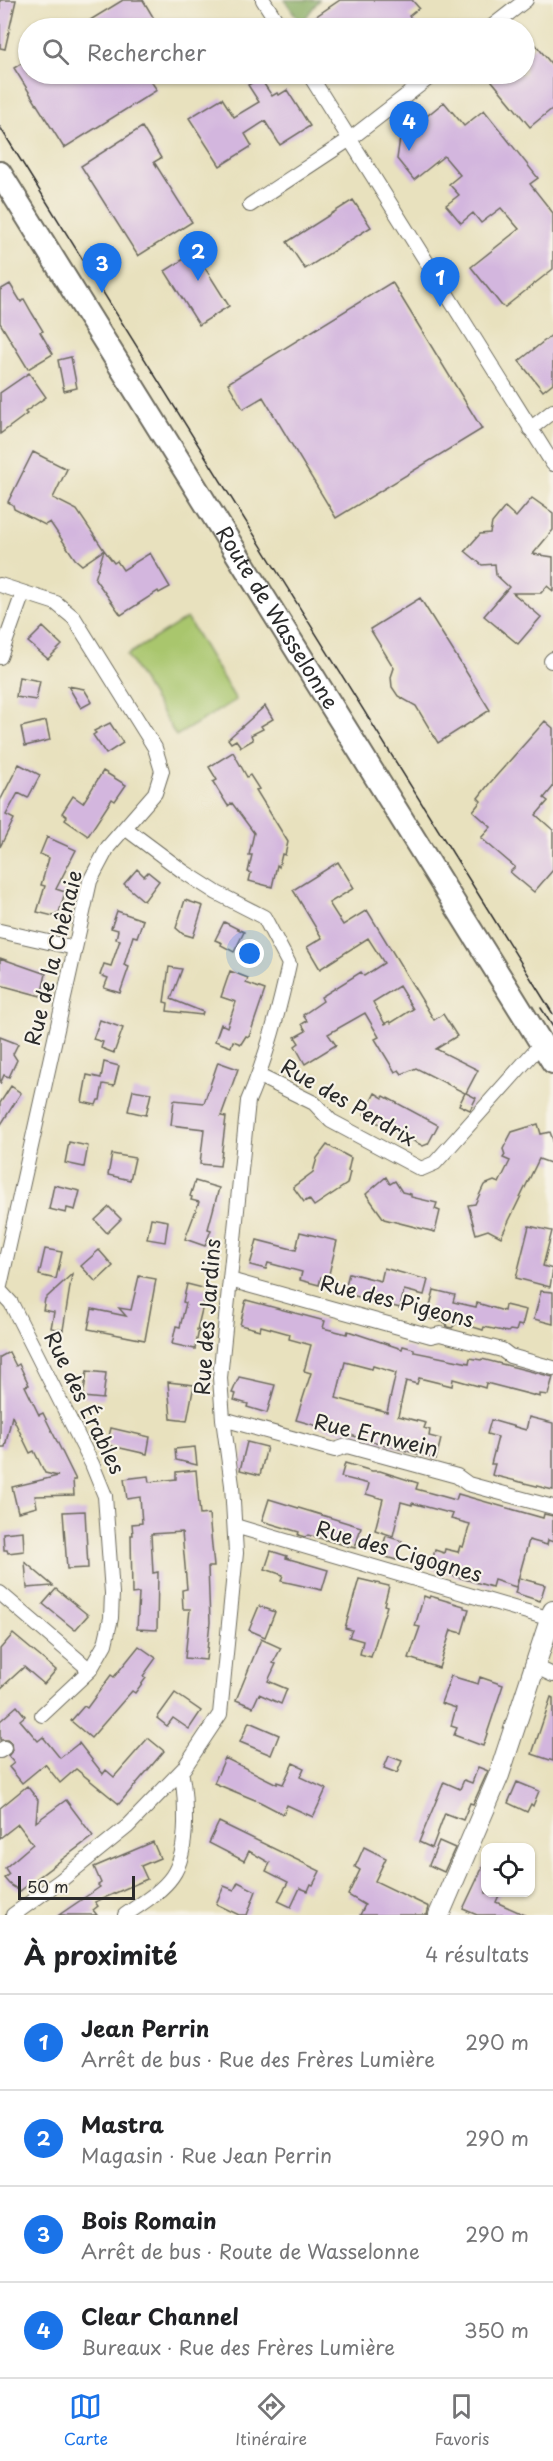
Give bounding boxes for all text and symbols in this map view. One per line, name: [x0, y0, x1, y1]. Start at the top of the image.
search box: [18, 18, 535, 84]
icon: search: [39, 35, 72, 68]
text: Rechercher: [87, 35, 206, 68]
pin: 4: [390, 102, 428, 151]
pin: 2: [178, 232, 218, 281]
pin: 3: [82, 244, 122, 293]
pin: 1: [420, 258, 460, 307]
street label: Route de Wasselonne: [209, 519, 348, 715]
street label: Rue de la Chênaie: [15, 866, 89, 1049]
your location: [235, 939, 264, 968]
street label: Rue des Perdrix: [275, 1050, 423, 1153]
street label: Rue des Jardins: [185, 1237, 227, 1396]
street label: Rue des Pigeons: [317, 1265, 478, 1335]
street label: Rue des Érables: [37, 1325, 134, 1479]
street label: Rue Ernwein: [311, 1404, 442, 1464]
street label: Rue des Cigognes: [313, 1511, 486, 1589]
map controls: [481, 1843, 535, 1897]
button: locate: [481, 1843, 535, 1897]
scale bar: [18, 1873, 135, 1900]
text: 50 m: [27, 1874, 68, 1898]
text: À proximité: [24, 1935, 178, 1974]
text: 4 résultats: [425, 1939, 529, 1969]
text: Jean Perrin: [81, 2011, 210, 2044]
text: 1: [39, 2027, 48, 2057]
text: 290 m: [465, 2027, 529, 2057]
text: Arrêt de bus · Rue des Frères Lumière: [81, 2044, 435, 2074]
text: Mastra: [81, 2107, 164, 2140]
text: 2: [36, 2123, 51, 2153]
text: 290 m: [465, 2123, 529, 2153]
text: Magasin · Rue Jean Perrin: [81, 2140, 332, 2170]
text: Bois Romain: [81, 2203, 217, 2236]
text: 3: [37, 2219, 50, 2249]
text: 290 m: [465, 2219, 529, 2249]
text: Arrêt de bus · Route de Wasselonne: [81, 2236, 420, 2266]
text: Clear Channel: [81, 2299, 239, 2332]
text: 4: [37, 2315, 50, 2345]
text: 350 m: [464, 2315, 529, 2345]
text: Bureaux · Rue des Frères Lumière: [81, 2332, 395, 2362]
tab: Carte: [64, 2390, 108, 2450]
tab: Itinéraire: [235, 2390, 307, 2450]
tab: Favoris: [434, 2390, 489, 2450]

